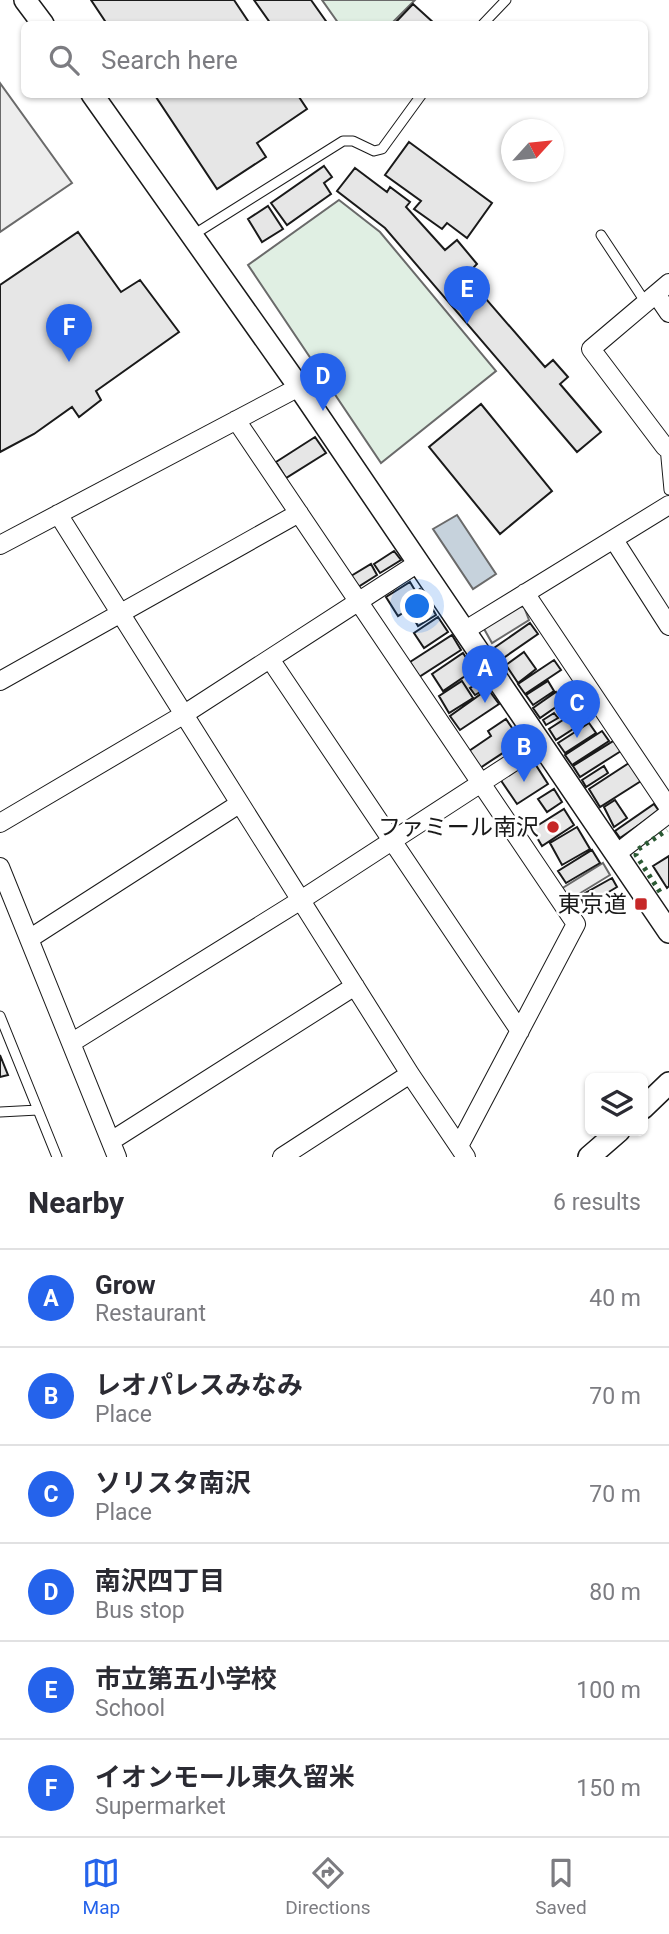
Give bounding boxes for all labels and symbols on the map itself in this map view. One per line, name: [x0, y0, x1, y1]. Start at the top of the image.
north arrow: [501, 119, 564, 182]
pin: E: [444, 266, 490, 324]
pin: F: [46, 304, 92, 362]
pin: D: [300, 353, 346, 411]
your location: [400, 589, 434, 623]
pin: A: [462, 645, 508, 703]
pin: C: [554, 680, 600, 738]
pin: B: [501, 724, 547, 782]
place label: ファミール南沢: [378, 814, 539, 841]
marker: ファミール南沢: [545, 819, 561, 835]
place label: 東京道: [558, 891, 627, 918]
marker: 東京道: [633, 896, 649, 912]

